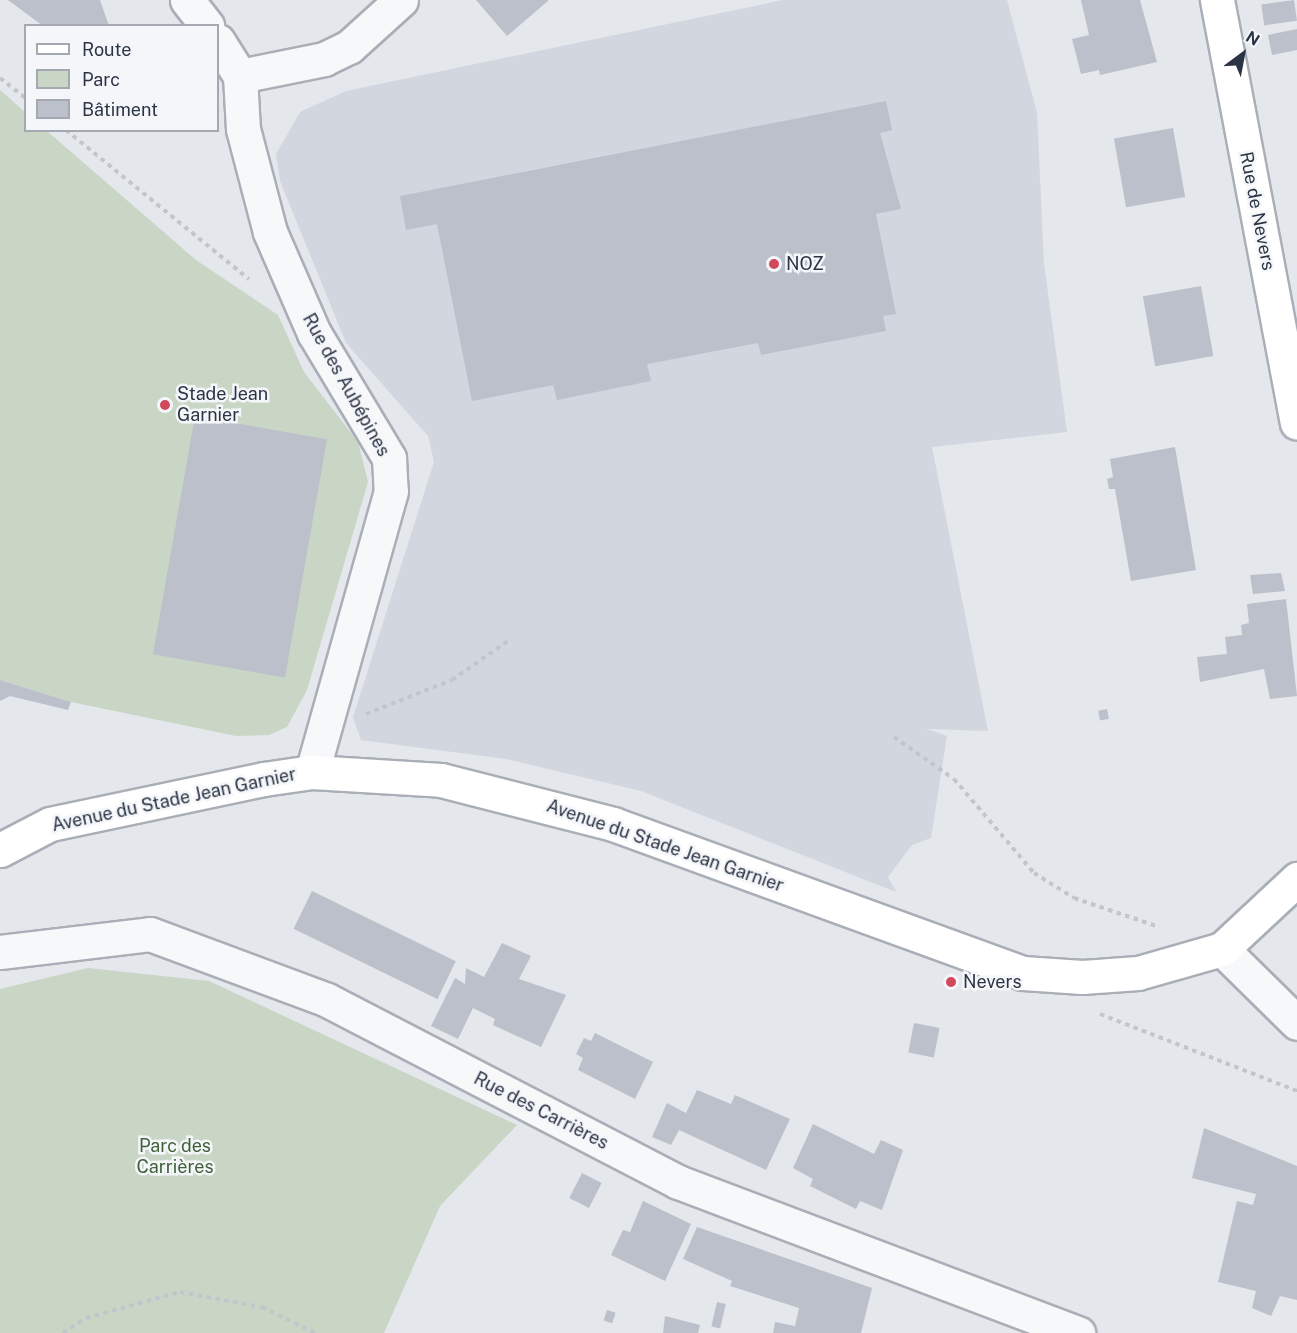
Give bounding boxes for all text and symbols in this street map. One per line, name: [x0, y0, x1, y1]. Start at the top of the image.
legend: [24, 24, 219, 132]
north arrow: [1213, 24, 1273, 84]
text: N: [1242, 27, 1263, 50]
text: Route: [82, 39, 131, 60]
text: Parc: [82, 69, 120, 90]
text: Bâtiment: [82, 99, 158, 120]
street label: Rue de Nevers: [1235, 150, 1279, 272]
place label: NOZ: [786, 253, 824, 275]
marker: NOZ: [767, 257, 781, 271]
street label: Rue des Aubépines: [298, 310, 394, 460]
place label: Stade Jean Garnier: [177, 384, 268, 426]
marker: Stade Jean Garnier: [158, 398, 172, 412]
street label: Avenue du Stade Jean Garnier: [50, 763, 298, 837]
street label: Avenue du Stade Jean Garnier: [543, 795, 787, 897]
place label: Nevers: [963, 971, 1022, 993]
marker: Nevers: [944, 975, 958, 989]
street label: Rue des Carrières: [470, 1068, 612, 1154]
park label: Parc des Carrières: [136, 1136, 214, 1178]

